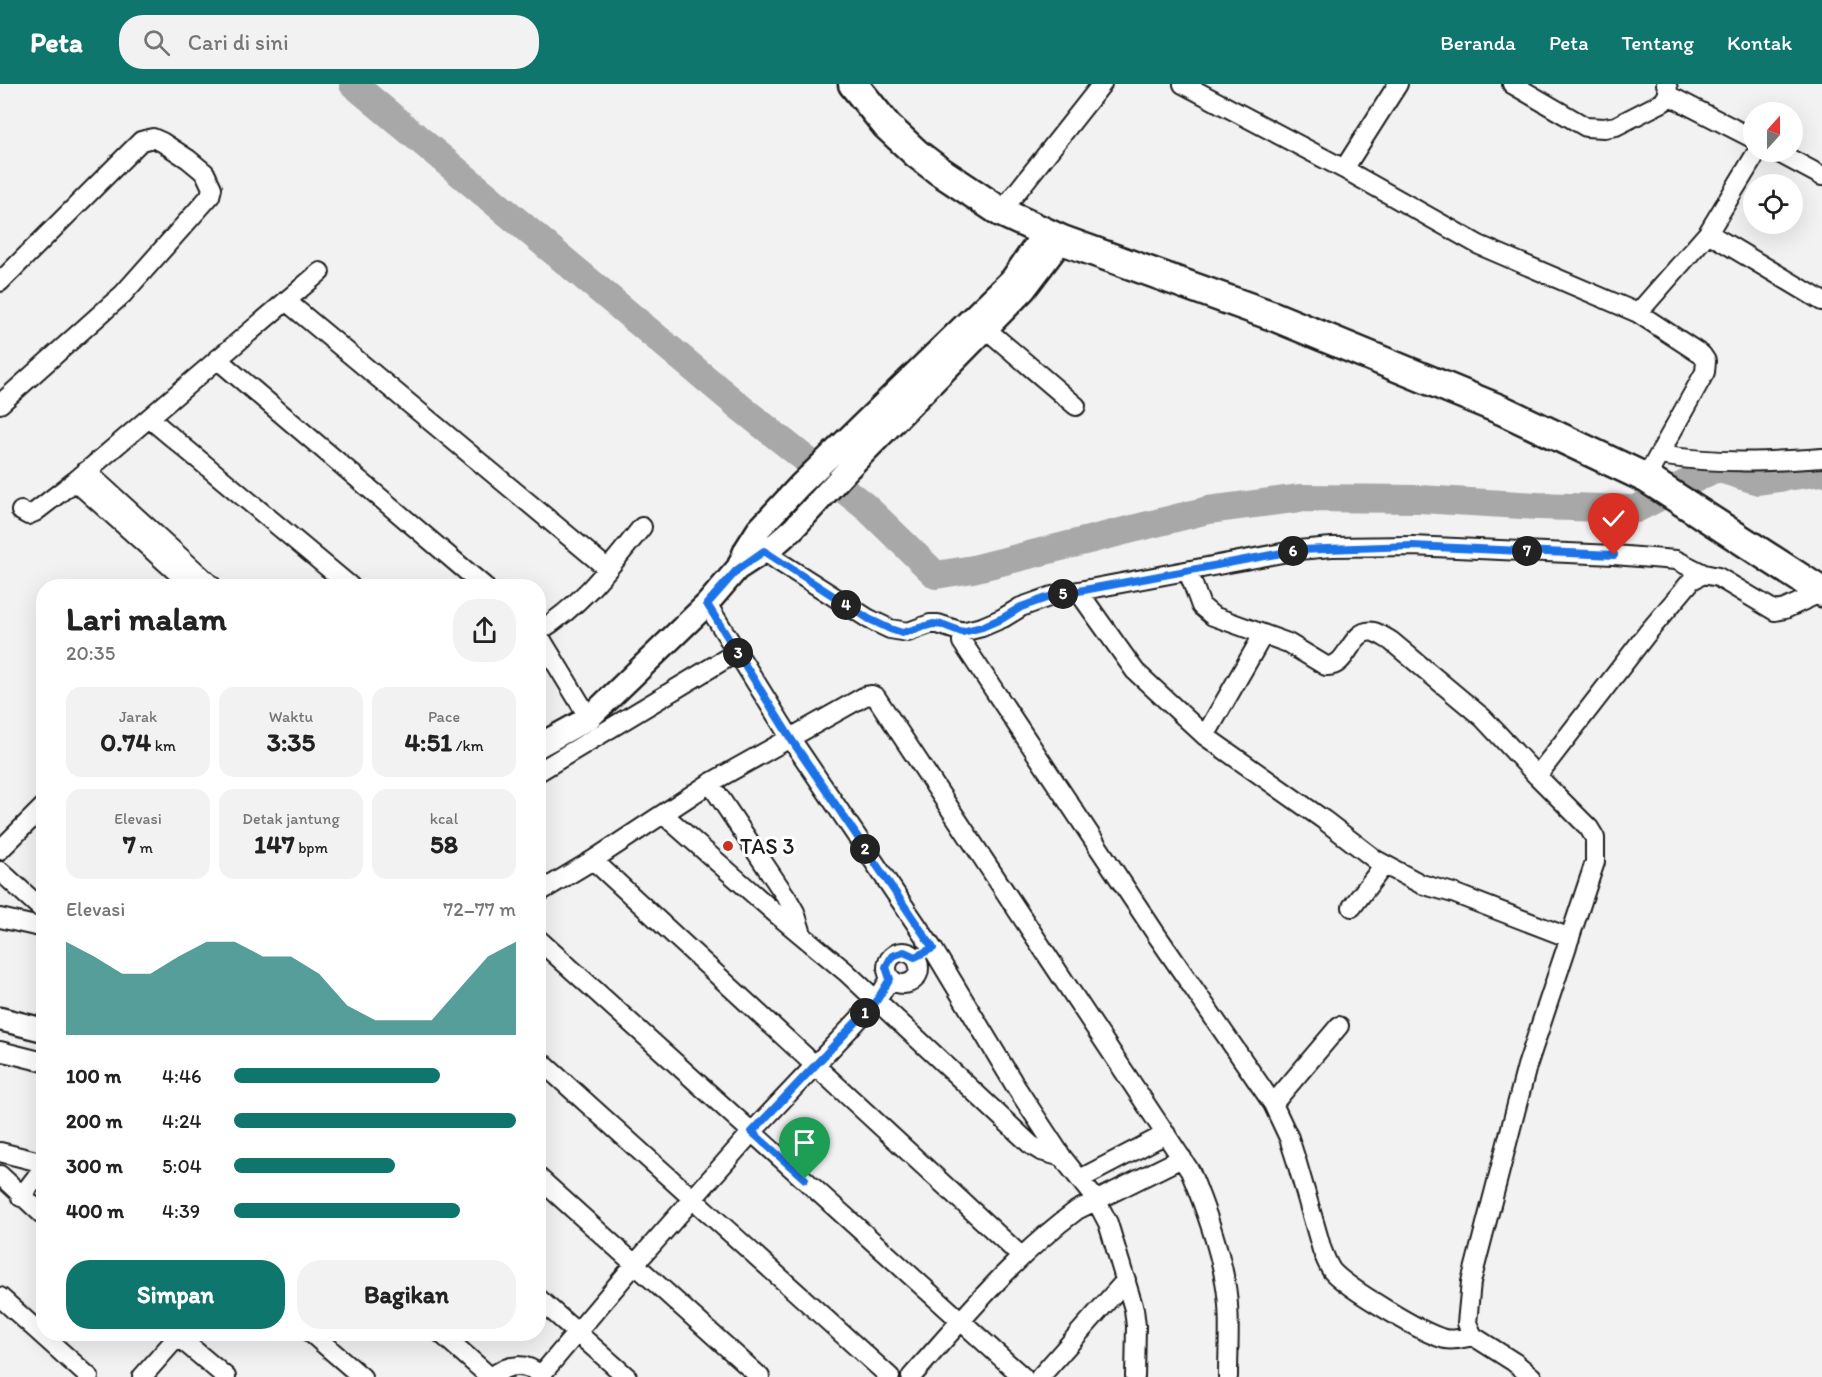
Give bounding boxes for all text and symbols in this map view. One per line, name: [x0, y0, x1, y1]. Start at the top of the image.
search box: [119, 15, 539, 69]
text: Peta: [30, 25, 83, 59]
icon: search: [140, 26, 173, 59]
text: Cari di sini: [188, 29, 289, 56]
text: Beranda: [1440, 30, 1516, 55]
text: Peta: [1549, 30, 1589, 55]
text: Tentang: [1622, 30, 1694, 55]
text: Kontak: [1727, 30, 1792, 55]
north arrow: [1743, 102, 1803, 162]
map controls: [1743, 102, 1803, 234]
button: locate: [1743, 174, 1803, 234]
pin: [1588, 493, 1639, 555]
icon: check: [1597, 502, 1630, 535]
pin: 6: [1278, 536, 1308, 566]
pin: 7: [1512, 536, 1542, 566]
text: 6: [1289, 541, 1297, 560]
text: 7: [1523, 541, 1531, 560]
pin: 5: [1048, 579, 1078, 609]
text: 5: [1059, 584, 1067, 603]
pin: 4: [831, 590, 861, 620]
text: 4: [841, 595, 851, 614]
text: Lari malam: [66, 599, 227, 638]
button: share: [453, 599, 516, 662]
pin: 3: [723, 638, 753, 668]
text: 20:35: [66, 641, 115, 665]
text: 3: [734, 643, 742, 662]
text: Jarak: [119, 707, 157, 726]
text: Waktu: [269, 707, 313, 726]
text: Pace: [428, 707, 460, 726]
text: 0.74: [100, 726, 151, 758]
text: 3:35: [267, 726, 315, 758]
text: 4:51: [404, 726, 452, 758]
text: km: [151, 736, 176, 755]
text: /km: [452, 736, 484, 755]
text: Elevasi: [114, 809, 162, 828]
text: Detak jantung: [242, 809, 340, 828]
text: kcal: [430, 809, 458, 828]
text: 7: [123, 828, 136, 860]
text: 147: [254, 828, 295, 860]
text: 58: [430, 828, 458, 860]
place label: TAS 3: [740, 833, 795, 860]
pin: 2: [850, 834, 880, 864]
text: m: [136, 838, 153, 857]
text: bpm: [295, 838, 328, 857]
marker: TAS 3: [721, 839, 735, 853]
text: 2: [861, 839, 869, 858]
text: Elevasi: [66, 897, 125, 921]
text: 72–77 m: [443, 897, 516, 921]
pin: 1: [850, 998, 880, 1028]
text: 1: [861, 1003, 869, 1022]
text: 100 m: [66, 1064, 121, 1088]
text: 4:46: [162, 1064, 202, 1088]
text: 200 m: [66, 1109, 122, 1133]
text: 4:24: [162, 1109, 201, 1133]
pin: [779, 1117, 830, 1179]
icon: arrive: [788, 1126, 821, 1159]
text: 300 m: [66, 1154, 123, 1178]
text: 5:04: [162, 1154, 202, 1178]
text: 400 m: [66, 1199, 124, 1223]
text: 4:39: [162, 1199, 200, 1223]
button: Simpan: [66, 1260, 285, 1329]
button: Bagikan: [297, 1260, 516, 1329]

